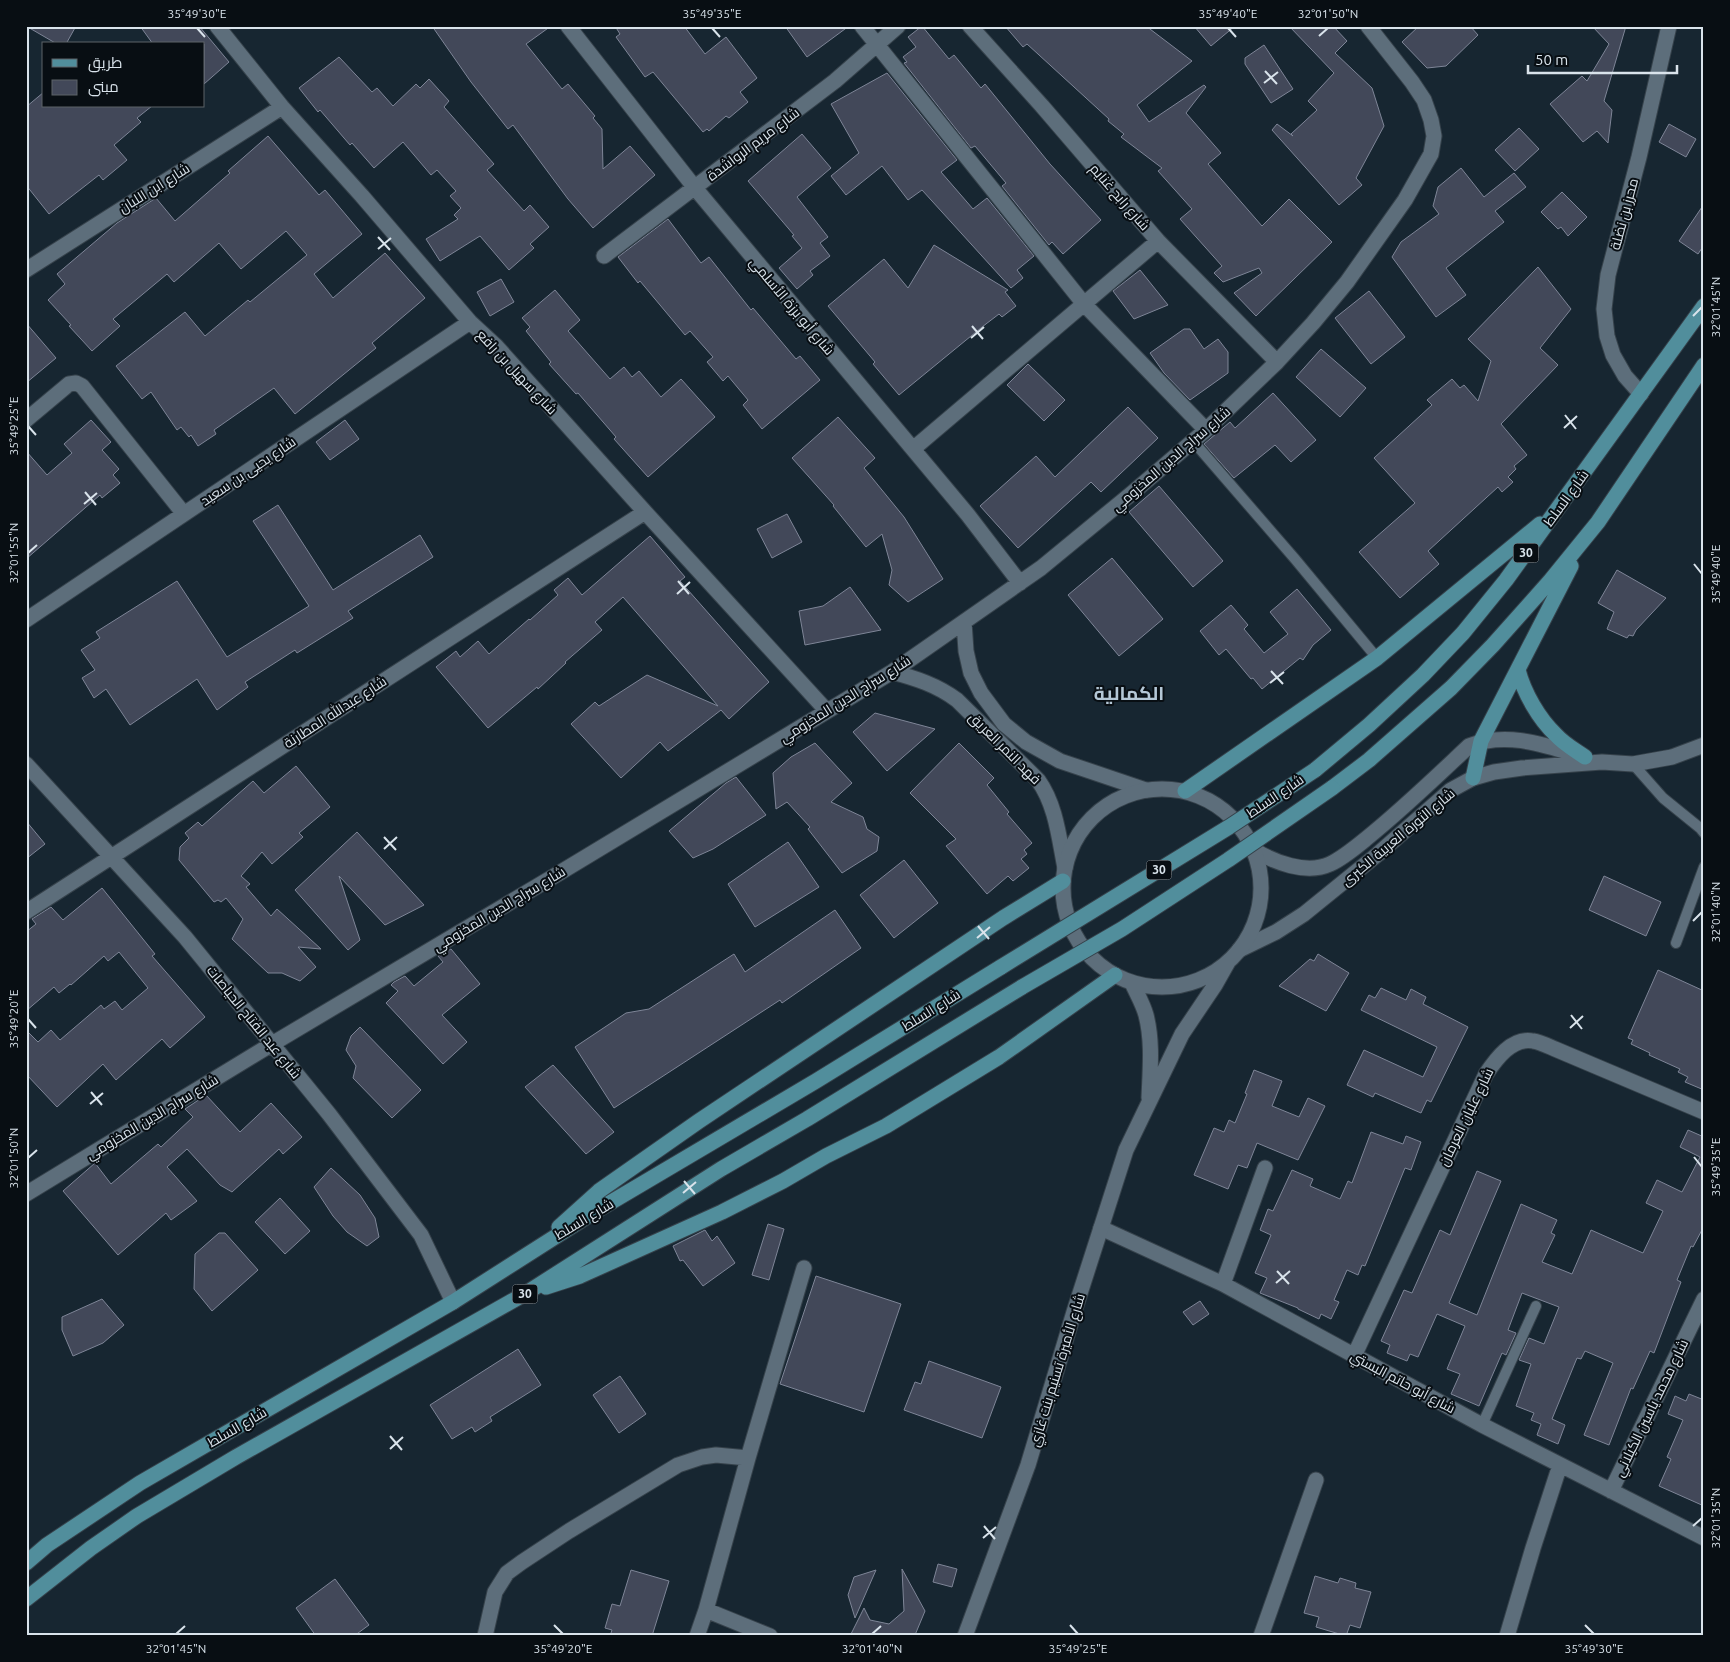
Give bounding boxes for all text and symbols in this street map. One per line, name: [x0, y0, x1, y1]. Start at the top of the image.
text: 35°49'30"E: [168, 7, 227, 20]
text: 35°49'35"E: [683, 7, 742, 20]
text: 35°49'40"E: [1199, 7, 1258, 20]
text: 32°01'50"N: [1298, 7, 1358, 20]
legend: [42, 42, 205, 108]
scale bar: [1528, 42, 1676, 74]
text: 50 m: [1535, 51, 1568, 68]
text: طريق: [88, 54, 122, 73]
text: مبنى: [88, 78, 119, 97]
street label: شارع مريم الرواشدة: [704, 104, 803, 185]
street label: شارع ابن اللبان: [116, 160, 193, 217]
street label: شارع رابح غنايم: [1085, 160, 1153, 235]
street label: محرز بن نضلة: [1607, 177, 1641, 251]
street label: شارع أبو برزة الأسلمي: [743, 253, 838, 361]
text: 32°01'45"N: [1709, 277, 1722, 337]
street label: شارع سهيل بن رافع: [473, 326, 560, 418]
text: 35°49'25"E: [7, 396, 20, 455]
street label: شارع سراج الدين المخزومي: [1109, 403, 1236, 518]
street label: شارع يحيى بن سعيد: [198, 433, 299, 510]
street label: شارع السلط: [1540, 467, 1593, 530]
text: 32°01'55"N: [7, 523, 20, 583]
road number: 30: [1514, 544, 1538, 562]
text: 35°49'40"E: [1709, 544, 1722, 603]
street label: شارع سراج الدين المخزومي: [777, 652, 916, 749]
street label: شارع عبدالله المطارنة: [280, 672, 390, 752]
district label: الكمالية: [1094, 682, 1164, 704]
street label: فهد النمر العريق: [965, 709, 1044, 788]
street label: شارع السلط: [1243, 771, 1307, 822]
street label: شارع الثورة العربية الكبرى: [1338, 785, 1458, 890]
road number: 30: [1146, 860, 1172, 880]
street label: شارع سراج الدين المخزومي: [430, 863, 570, 958]
text: 32°01'40"N: [1709, 882, 1722, 942]
street label: شارع عبد الفتاح الحياصات: [203, 962, 304, 1082]
street label: شارع السلط: [899, 986, 964, 1035]
text: 35°49'20"E: [7, 989, 20, 1048]
street label: شارع عليان العرمان: [1435, 1065, 1498, 1169]
street label: شارع سراج الدين المخزومي: [83, 1071, 223, 1166]
text: 32°01'50"N: [7, 1128, 20, 1188]
text: 35°49'35"E: [1709, 1137, 1722, 1196]
street label: شارع السلط: [552, 1195, 617, 1244]
road number: 30: [512, 1285, 538, 1304]
street label: شارع الأميرة تسنيم بنت غازي: [1026, 1291, 1092, 1450]
street label: شارع محمد ياسين الكيلاني: [1611, 1337, 1695, 1481]
street label: شارع أبو حاتم البستي: [1346, 1347, 1459, 1420]
street label: شارع السلط: [205, 1404, 270, 1451]
text: 32°01'35"N: [1709, 1488, 1722, 1548]
text: 32°01'45"N: [146, 1642, 206, 1655]
text: 35°49'20"E: [534, 1642, 593, 1655]
text: 32°01'40"N: [842, 1642, 902, 1655]
text: 35°49'25"E: [1049, 1642, 1108, 1655]
text: 35°49'30"E: [1565, 1642, 1624, 1655]

